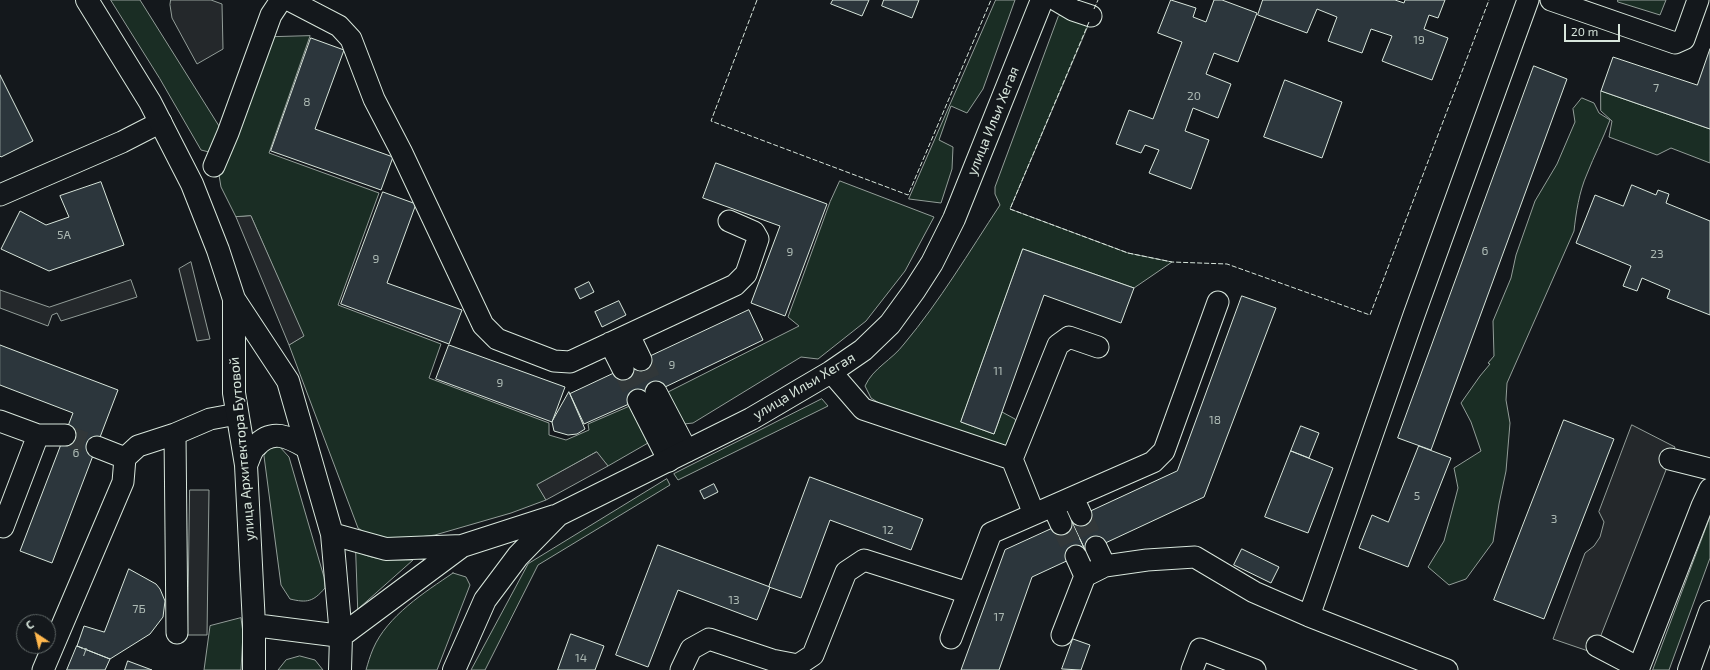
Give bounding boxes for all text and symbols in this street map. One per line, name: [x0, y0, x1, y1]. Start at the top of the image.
scale bar: [1566, 16, 1622, 42]
text: 20 m: [1571, 24, 1598, 38]
house number: 19: [1413, 33, 1425, 47]
street label: улица Ильи Хегая: [963, 64, 1023, 178]
house number: 7: [1653, 81, 1659, 95]
house number: 20: [1187, 89, 1201, 103]
house number: 8: [303, 95, 311, 109]
house number: 5А: [57, 228, 71, 242]
house number: 6: [1482, 244, 1488, 258]
house number: 9: [787, 245, 793, 259]
house number: 23: [1650, 247, 1664, 261]
house number: 9: [373, 252, 379, 266]
street label: улица Ильи Хегая: [750, 349, 858, 423]
street label: улица Архитектора Бутовой: [226, 356, 258, 542]
house number: 9: [669, 358, 675, 372]
house number: 11: [993, 364, 1003, 378]
house number: 9: [497, 376, 503, 390]
house number: 18: [1209, 413, 1221, 427]
house number: 6: [73, 446, 79, 460]
house number: 5: [1414, 489, 1420, 503]
house number: 3: [1551, 512, 1557, 526]
house number: 12: [882, 523, 894, 537]
house number: 13: [728, 593, 740, 607]
house number: 7Б: [132, 602, 146, 616]
house number: 17: [994, 610, 1004, 624]
north arrow: [16, 614, 56, 654]
text: С: [23, 617, 36, 632]
house number: 7: [81, 645, 87, 659]
house number: 14: [575, 651, 587, 665]

